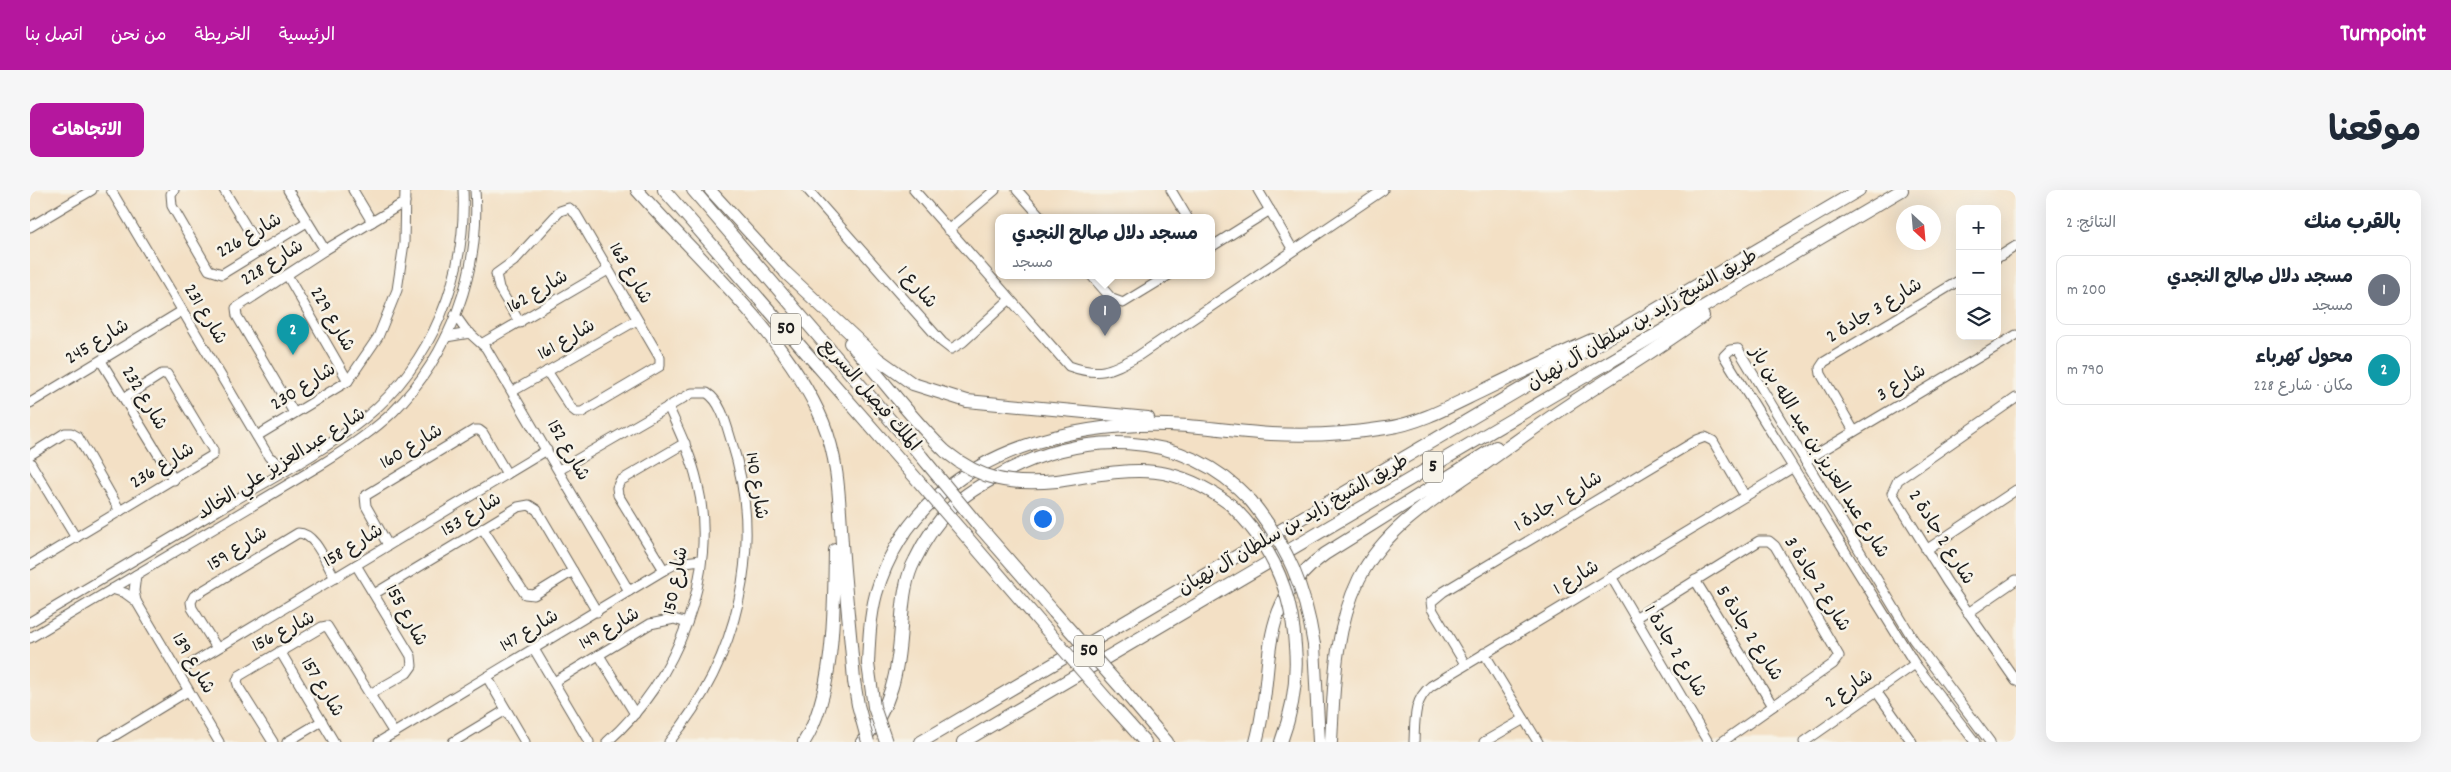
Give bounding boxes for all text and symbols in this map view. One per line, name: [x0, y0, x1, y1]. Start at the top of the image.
text: Turnpoint: [2340, 18, 2426, 52]
text: اتصل بنا: [25, 24, 83, 49]
text: من نحن: [111, 24, 167, 49]
text: الخريطة: [195, 24, 251, 49]
text: الرئيسية: [279, 24, 335, 49]
button: الاتجاهات: [30, 103, 144, 157]
text: موقعنا: [2328, 108, 2421, 158]
north arrow: [1896, 205, 1941, 250]
map controls: [1956, 205, 2001, 340]
button: +: [1956, 205, 2001, 250]
street label: شارع 226: [212, 207, 288, 267]
text: بالقرب منك: [2304, 209, 2401, 239]
text: النتائج: 2: [2066, 212, 2116, 235]
popup: [995, 214, 1215, 279]
text: مسجد دلال صالح النجدي: [1012, 222, 1198, 249]
street label: شارع 228: [236, 234, 310, 294]
street label: شارع 163: [600, 238, 658, 310]
street label: طريق الشيخ زايد بن سلطان آل نهيان: [1523, 244, 1763, 398]
button: −: [1956, 250, 2001, 295]
text: مسجد: [1012, 252, 1053, 275]
street label: شارع 1: [890, 260, 942, 316]
street label: شارع 162: [502, 264, 574, 322]
text: مسجد دلال صالح النجدي: [2167, 265, 2353, 292]
street label: شارع 3 جادة 2: [1822, 273, 1928, 351]
text: 200 m: [2067, 279, 2106, 302]
text: 1: [2382, 279, 2386, 302]
street label: شارع 231: [175, 280, 233, 350]
street label: شارع 229: [302, 283, 360, 357]
pin: 1: [1089, 295, 1121, 336]
button: layers: [1956, 295, 2001, 340]
text: مسجد: [2312, 295, 2353, 318]
street label: شارع 245: [61, 313, 135, 373]
pin: 2: [277, 314, 309, 355]
street label: شارع 161: [533, 314, 601, 368]
road number: 50: [771, 314, 801, 344]
street label: الملك فيصل السريع: [812, 334, 926, 458]
street label: شارع عبد العزيز بن عبد الله بن باز: [1740, 340, 1895, 564]
text: محول كهرباء: [2255, 345, 2353, 372]
street label: شارع 230: [266, 357, 342, 419]
street label: شارع 3: [1872, 359, 1932, 409]
text: 790 m: [2067, 359, 2104, 382]
text: 2: [2381, 359, 2388, 382]
street label: شارع 232: [113, 362, 173, 436]
text: مكان · شارع 228: [2254, 375, 2353, 398]
street label: شارع عبدالعزيز علي الخالد: [192, 402, 372, 528]
street label: شارع 152: [539, 415, 595, 487]
street label: شارع 160: [375, 419, 449, 477]
street label: شارع 236: [125, 437, 201, 497]
street label: طريق الشيخ زايد بن سلطان آل نهيان: [1174, 449, 1414, 603]
street label: شارع 140: [736, 450, 774, 522]
road number: 5: [1423, 452, 1443, 482]
street label: شارع 1 جادة 1: [1509, 466, 1609, 540]
street label: شارع 2 جادة 2: [1900, 485, 1980, 591]
street label: شارع 153: [436, 487, 508, 545]
your location: [1030, 506, 1056, 532]
street label: شارع 158: [319, 518, 389, 576]
street label: شارع 159: [202, 521, 274, 579]
street label: شارع 2 جادة 3: [1776, 532, 1856, 638]
street label: شارع 150: [657, 545, 697, 617]
street label: شارع 1: [1549, 555, 1605, 603]
street label: شارع 155: [377, 580, 433, 652]
street label: شارع 2 جادة 5: [1708, 581, 1788, 687]
street label: شارع 2 جادة 1: [1636, 601, 1712, 703]
street label: شارع 149: [575, 602, 645, 658]
street label: شارع 147: [495, 604, 565, 660]
street label: شارع 156: [248, 606, 320, 660]
street label: شارع 139: [164, 628, 220, 700]
road number: 50: [1074, 636, 1104, 666]
street label: شارع 157: [293, 653, 349, 723]
street label: شارع 2: [1820, 664, 1880, 716]

